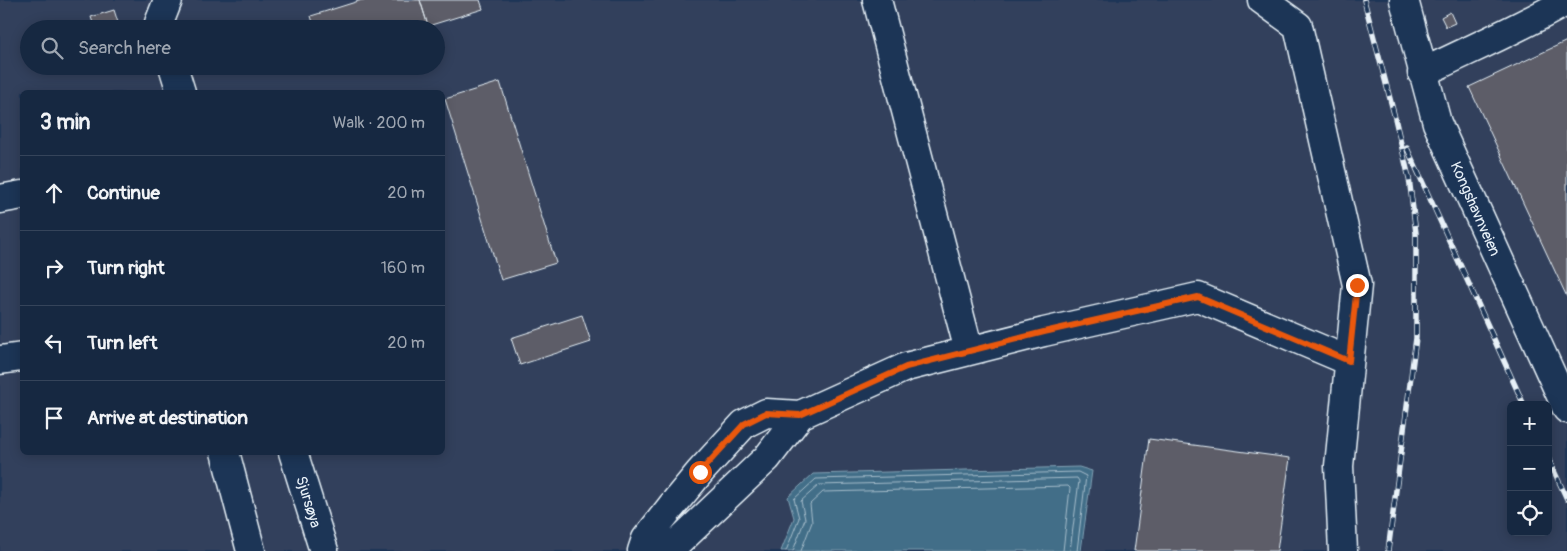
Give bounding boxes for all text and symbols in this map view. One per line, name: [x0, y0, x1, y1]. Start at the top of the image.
search box: [20, 20, 445, 75]
icon: search: [38, 34, 66, 62]
text: Search here: [78, 36, 171, 60]
text: 3 min: [40, 109, 90, 136]
text: Walk · 200 m: [333, 113, 425, 133]
street label: Kongshavnveien: [1446, 159, 1504, 259]
icon: ahead: [40, 179, 68, 207]
text: Continue: [87, 181, 160, 205]
text: 20 m: [387, 183, 425, 203]
icon: right: [40, 254, 68, 282]
text: Turn right: [87, 256, 165, 280]
text: 160 m: [381, 258, 425, 278]
route end: [1346, 274, 1369, 297]
icon: left: [40, 329, 68, 357]
text: Turn left: [87, 331, 157, 355]
text: 20 m: [387, 333, 425, 353]
map controls: [1507, 401, 1552, 536]
button: +: [1507, 401, 1552, 446]
icon: arrive: [40, 404, 68, 432]
text: Arrive at destination: [87, 406, 248, 430]
button: −: [1507, 446, 1552, 491]
route start: [689, 461, 712, 484]
street label: Sjursøya: [291, 474, 325, 530]
button: locate: [1507, 491, 1552, 536]

